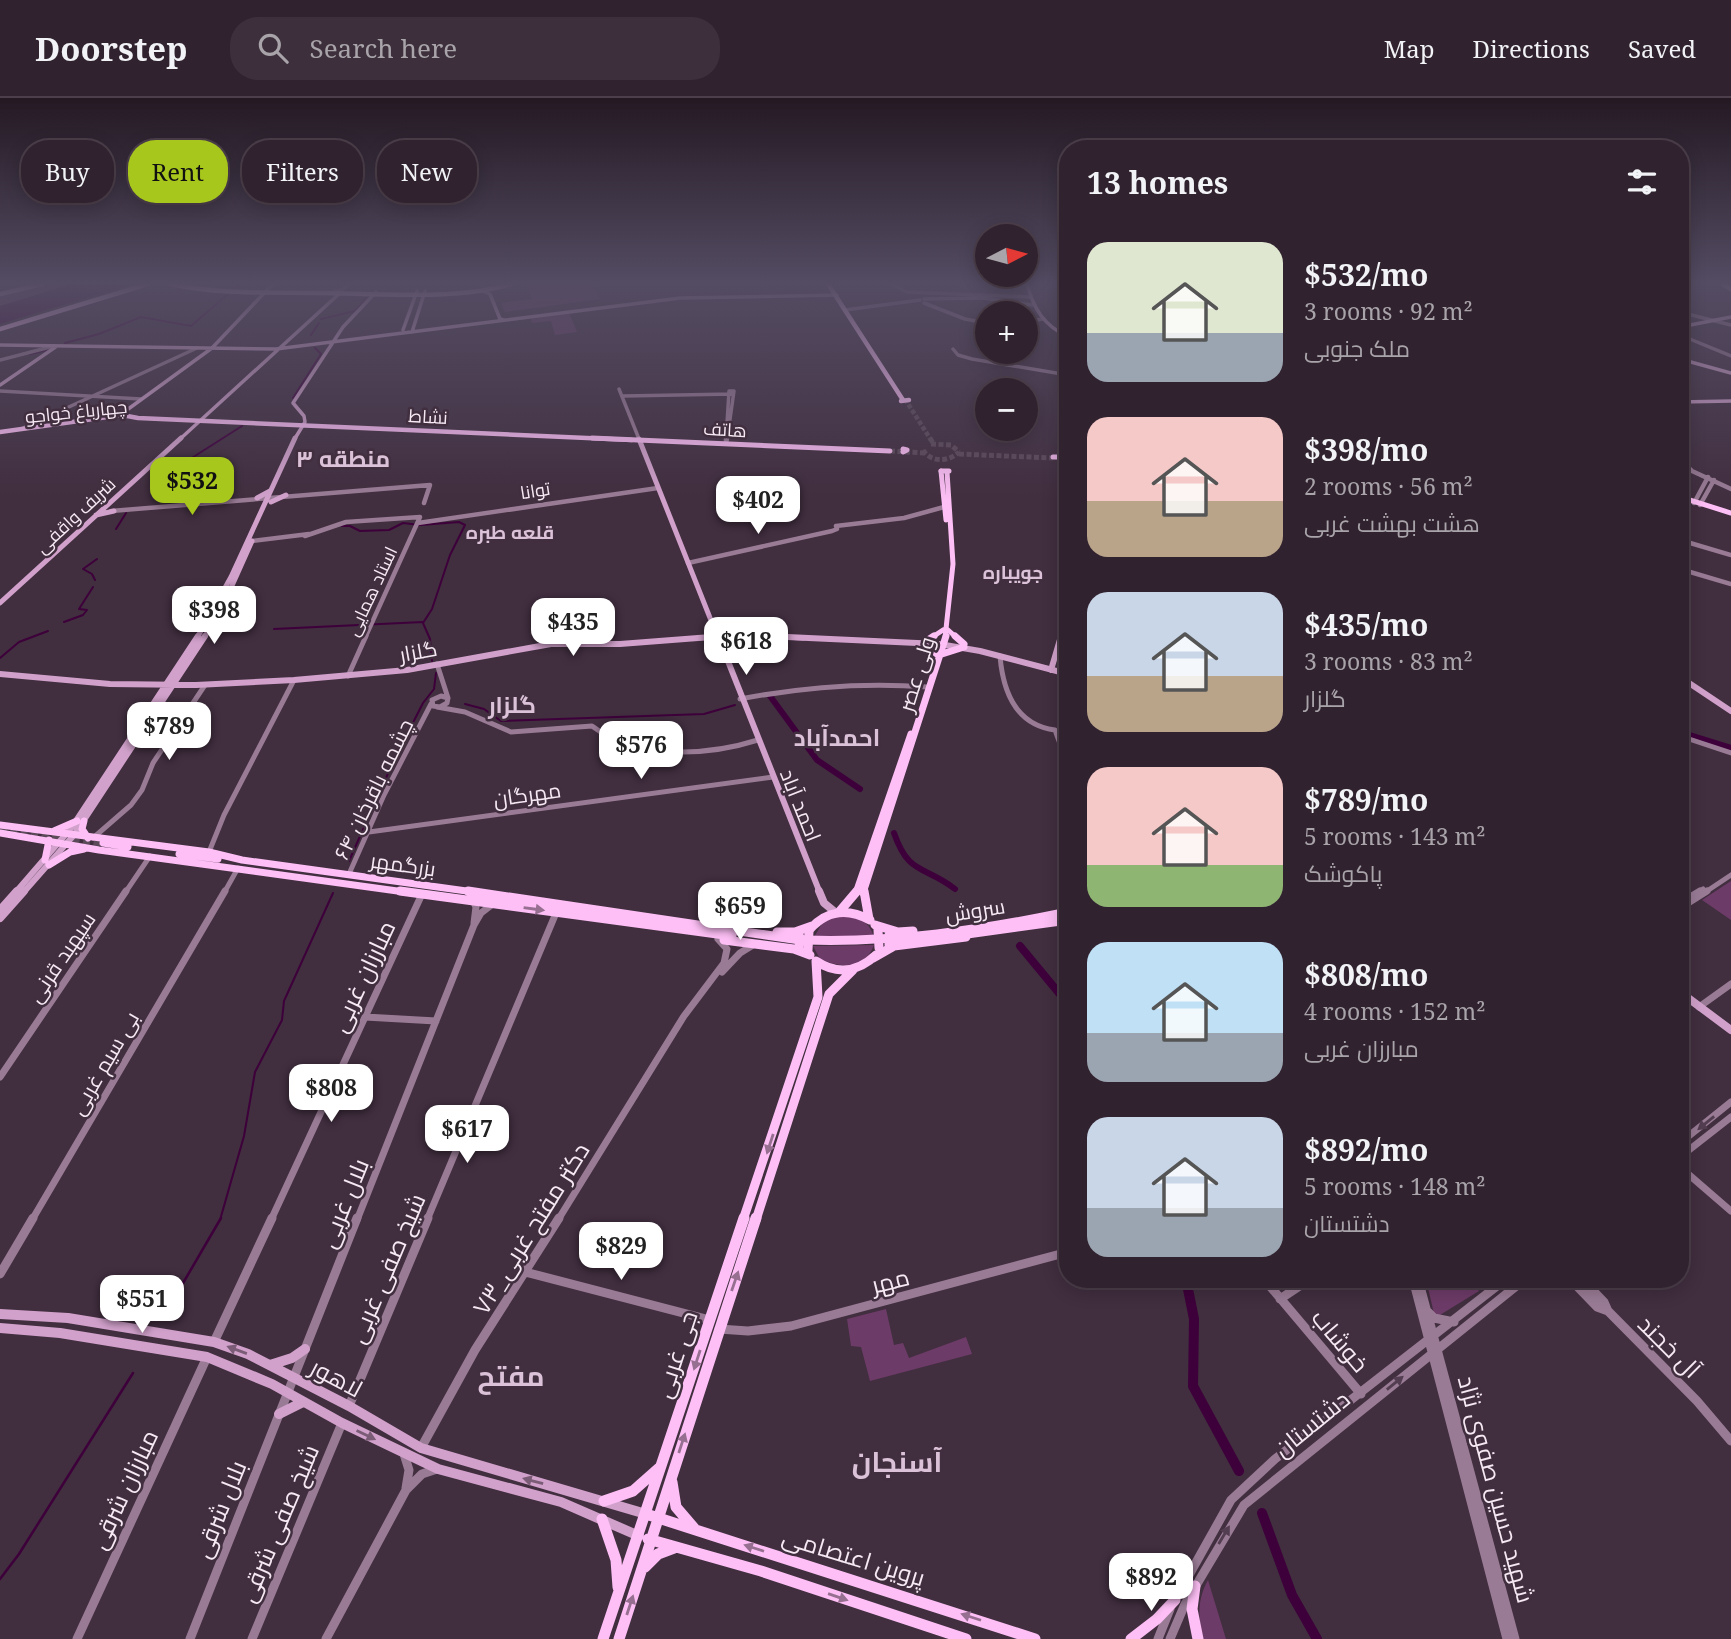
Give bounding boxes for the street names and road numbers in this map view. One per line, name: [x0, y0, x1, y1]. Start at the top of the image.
street label: چهارباغ خواجو: [24, 394, 128, 429]
street label: نشاط: [408, 403, 448, 429]
street label: هاتف: [703, 416, 747, 442]
street label: شریف واقفی: [30, 472, 120, 558]
street label: توانا: [518, 476, 552, 504]
street label: استاد همایی: [340, 542, 402, 640]
street label: ولی عصر: [891, 633, 941, 716]
street label: گلزار: [396, 634, 439, 668]
street label: چشمه باقرخان ۶۴: [327, 714, 420, 865]
street label: احمد آباد: [774, 765, 828, 845]
street label: مهرگان: [491, 775, 563, 813]
street label: بزرگمهر: [367, 845, 438, 882]
street label: سروش: [943, 891, 1007, 929]
street label: سپهبد قرنی: [20, 906, 102, 1008]
street label: مبارزان غربی: [322, 915, 402, 1037]
street label: بی سیم غربی: [63, 1006, 146, 1120]
street label: ۷۳_دکتر مفتح غربی: [464, 1136, 597, 1321]
street label: بلال غربی: [310, 1153, 376, 1253]
street label: شیخ صفی غربی: [340, 1188, 433, 1348]
street label: مهر: [865, 1259, 913, 1301]
street label: خوشاب: [1305, 1301, 1377, 1379]
street label: جی غربی: [645, 1306, 705, 1402]
street label: آل خجند: [1631, 1307, 1709, 1385]
street label: لاهور: [303, 1349, 369, 1404]
street label: شهید حسین صفوی نژاد: [1451, 1372, 1543, 1606]
street label: دشتستان: [1266, 1382, 1356, 1464]
street label: مبارزان شرقی: [81, 1424, 165, 1554]
street label: شیخ صفی شرقی: [230, 1439, 327, 1607]
street label: بلال شرقی: [185, 1455, 253, 1563]
street label: پروین اعتصامی: [778, 1519, 930, 1595]

